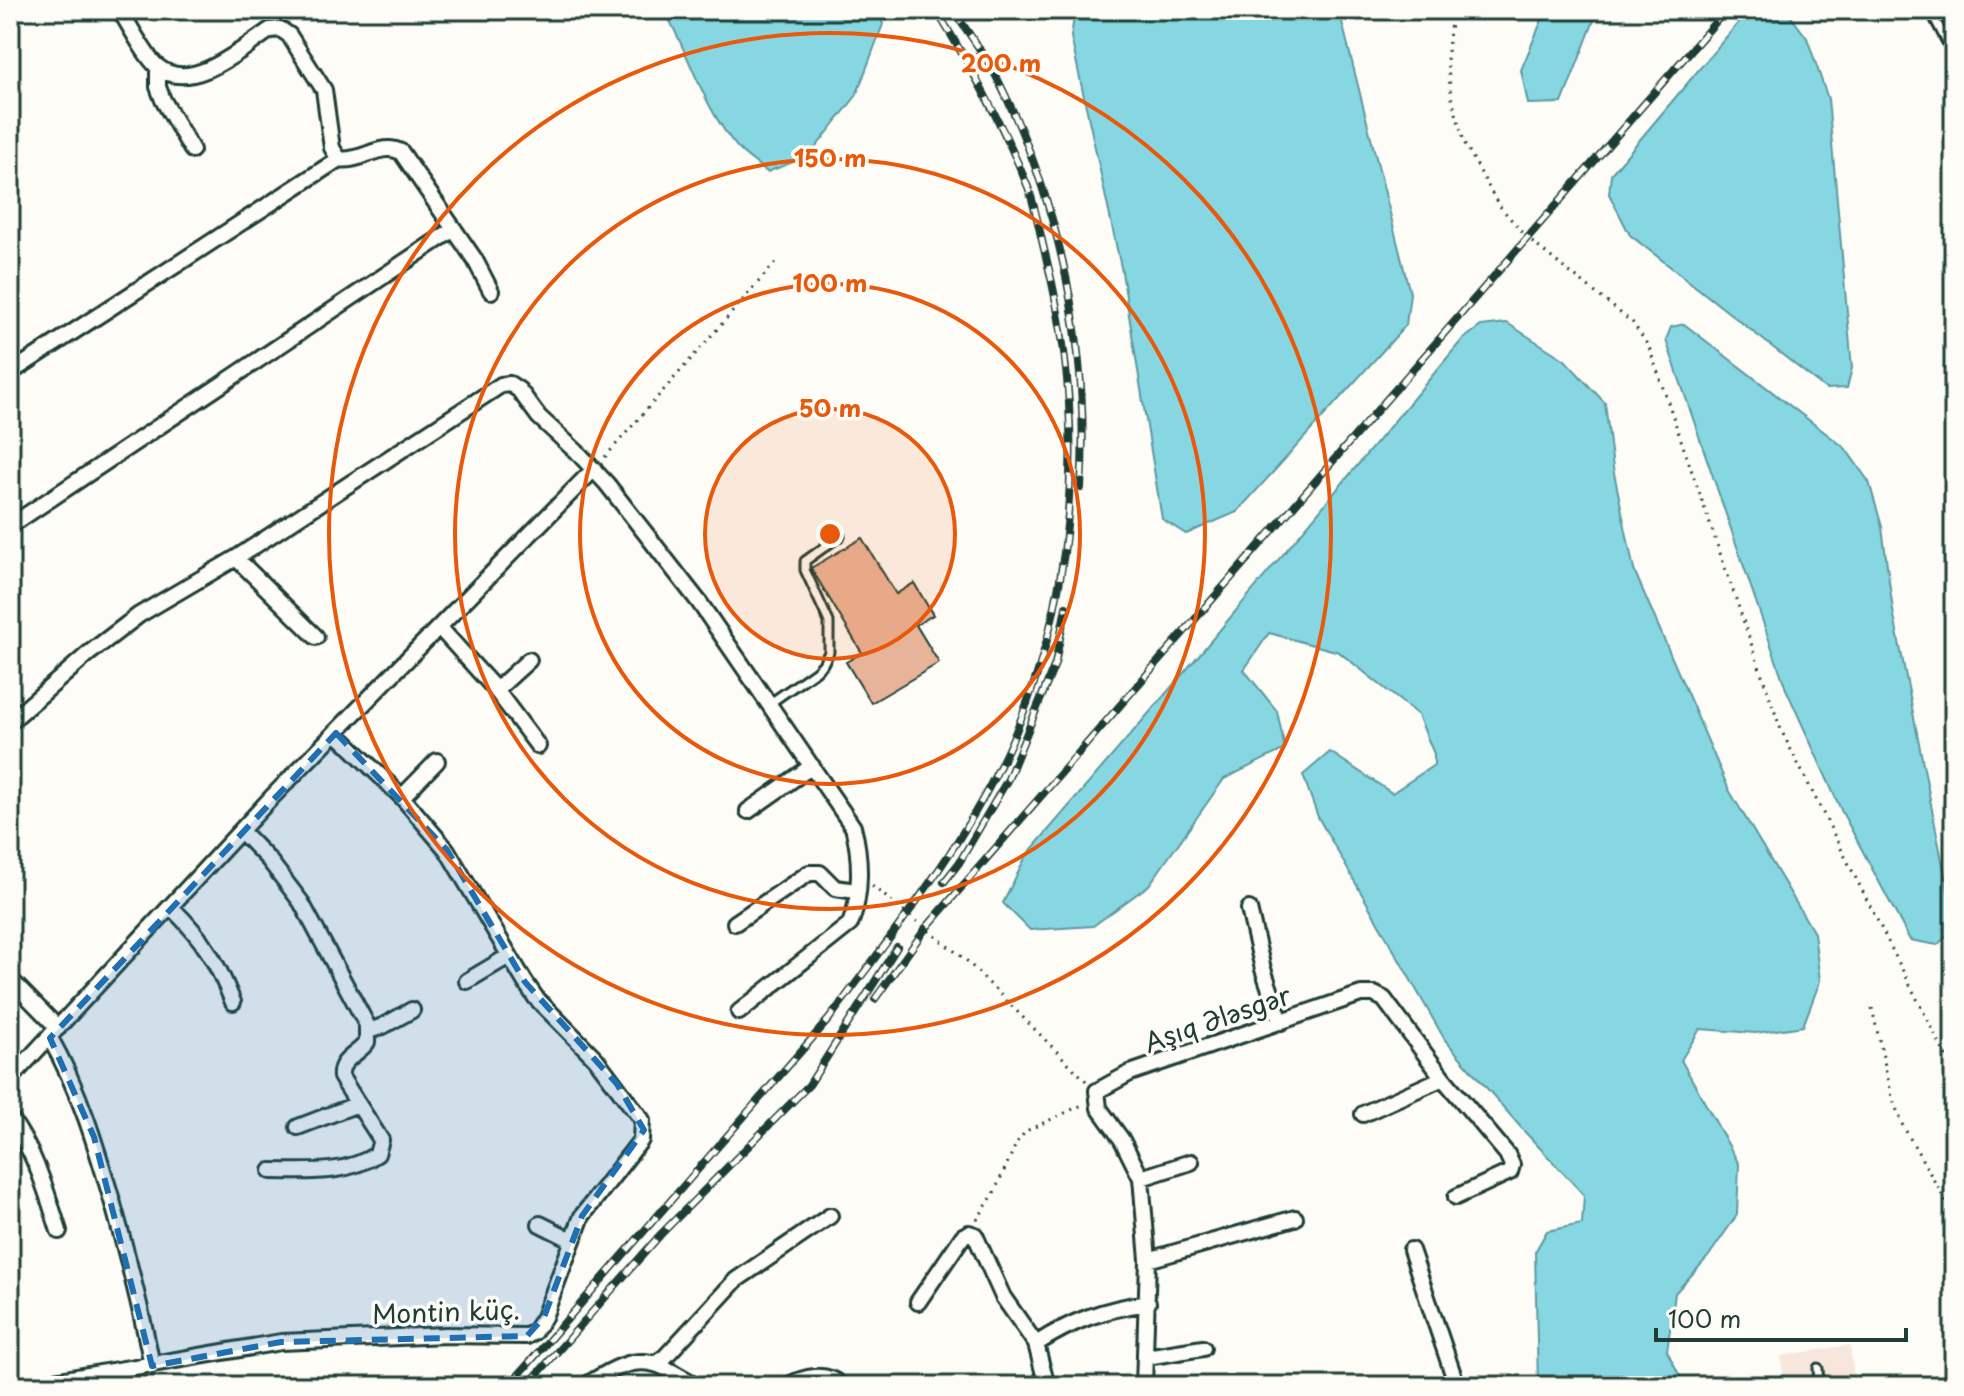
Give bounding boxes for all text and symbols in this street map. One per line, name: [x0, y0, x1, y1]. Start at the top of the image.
text: 200 m: [961, 44, 1041, 80]
text: 150 m: [794, 139, 866, 175]
text: 100 m: [793, 264, 867, 300]
text: 50 m: [799, 389, 861, 425]
centre of rings: [816, 520, 844, 548]
street label: Aşıq Ələsgər: [1138, 974, 1297, 1061]
street label: Montin küç.: [371, 1289, 521, 1333]
scale bar: [1656, 1292, 1906, 1342]
text: 100 m: [1668, 1300, 1741, 1336]

